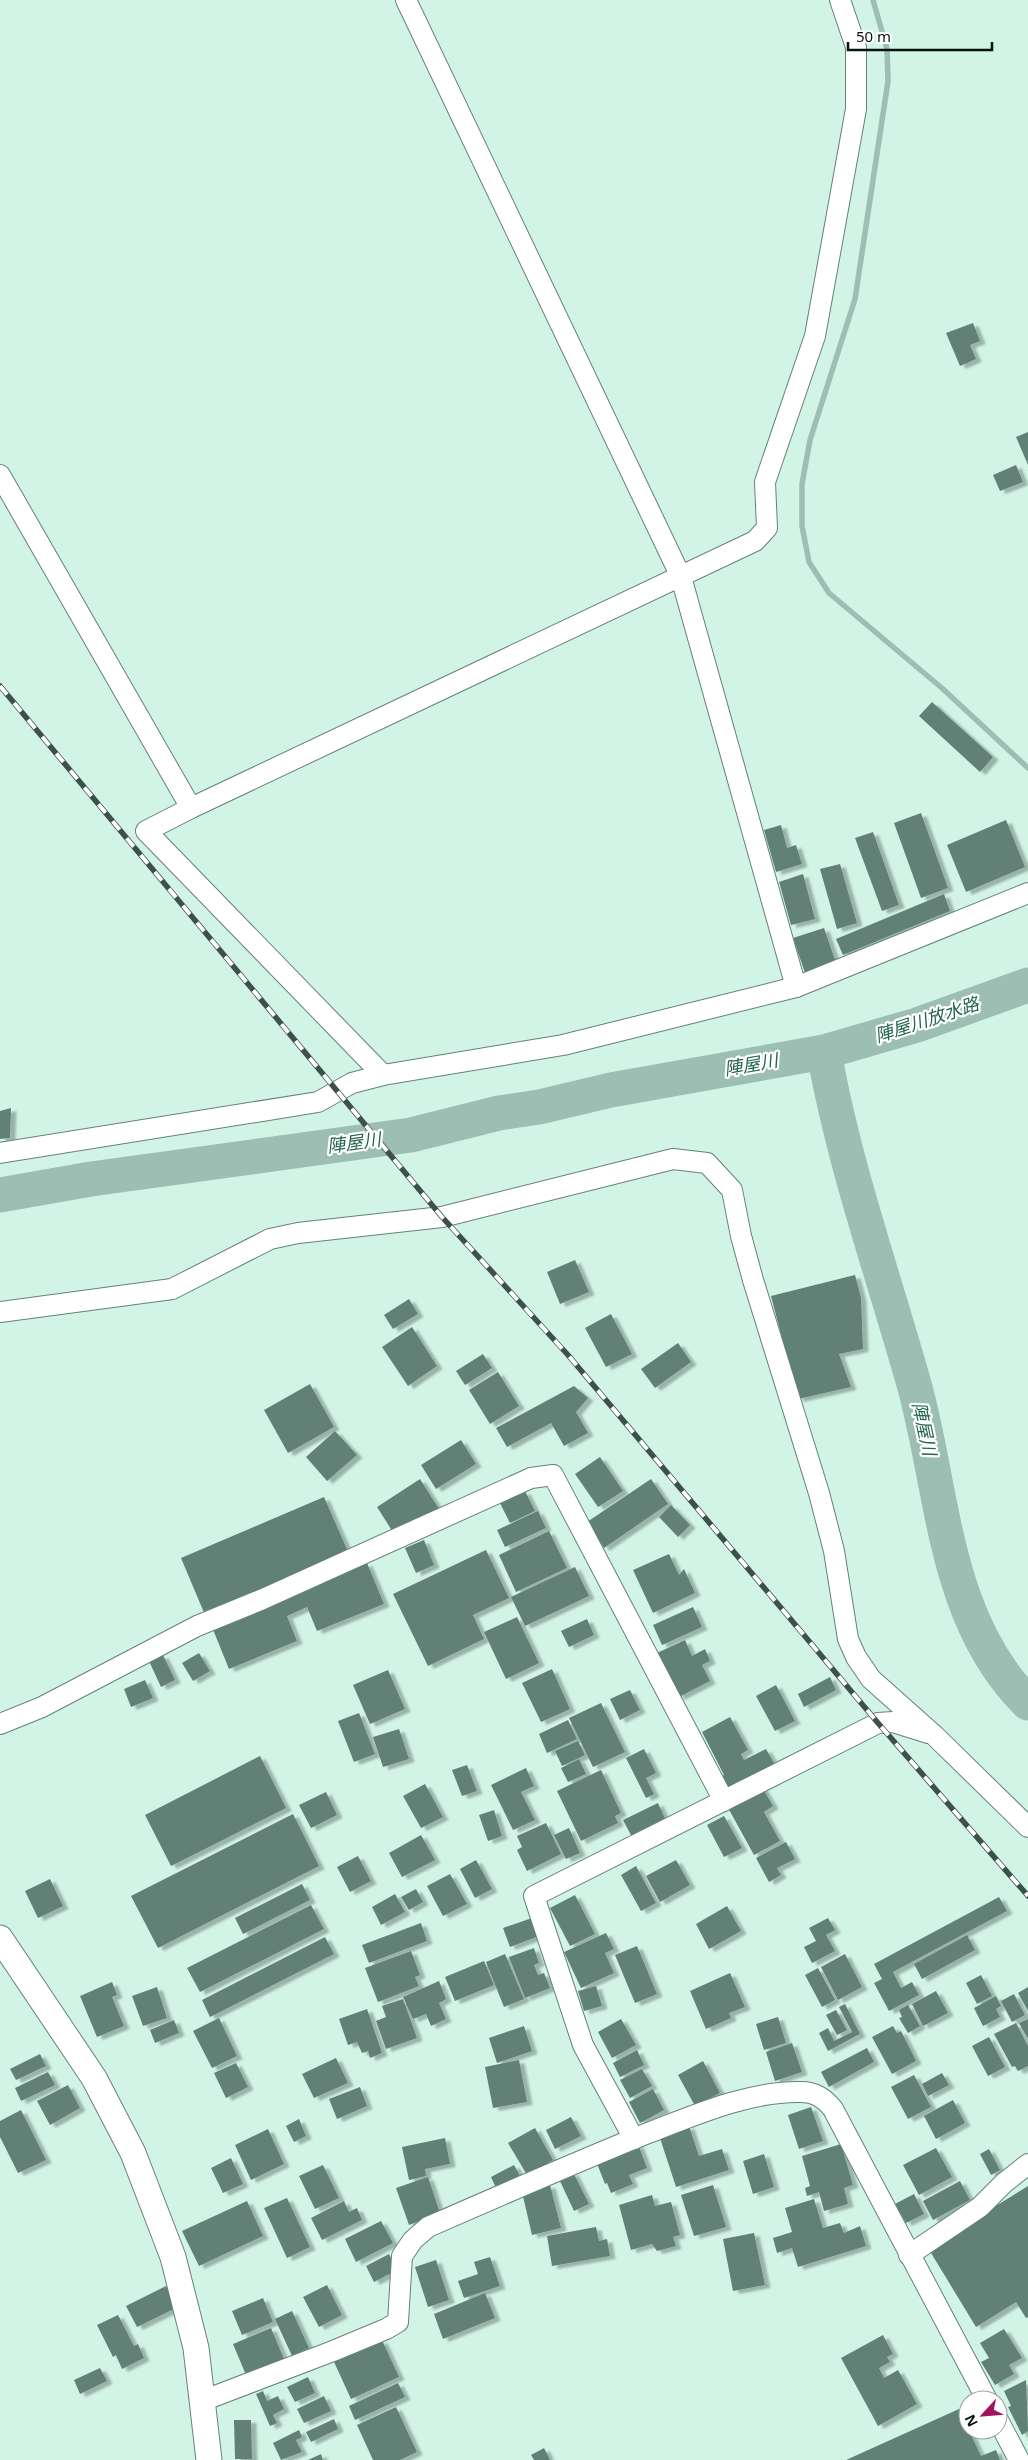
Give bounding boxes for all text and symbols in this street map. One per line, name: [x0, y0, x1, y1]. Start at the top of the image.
scale bar: [848, 20, 992, 52]
text: 50 m: [856, 26, 891, 46]
water label: 陣屋川放水路: [872, 990, 984, 1047]
water label: 陣屋川: [722, 1047, 781, 1081]
water label: 陣屋川: [325, 1126, 384, 1158]
water label: 陣屋川: [908, 1400, 943, 1460]
north arrow: [958, 2390, 1008, 2440]
text: N: [960, 2412, 982, 2430]

